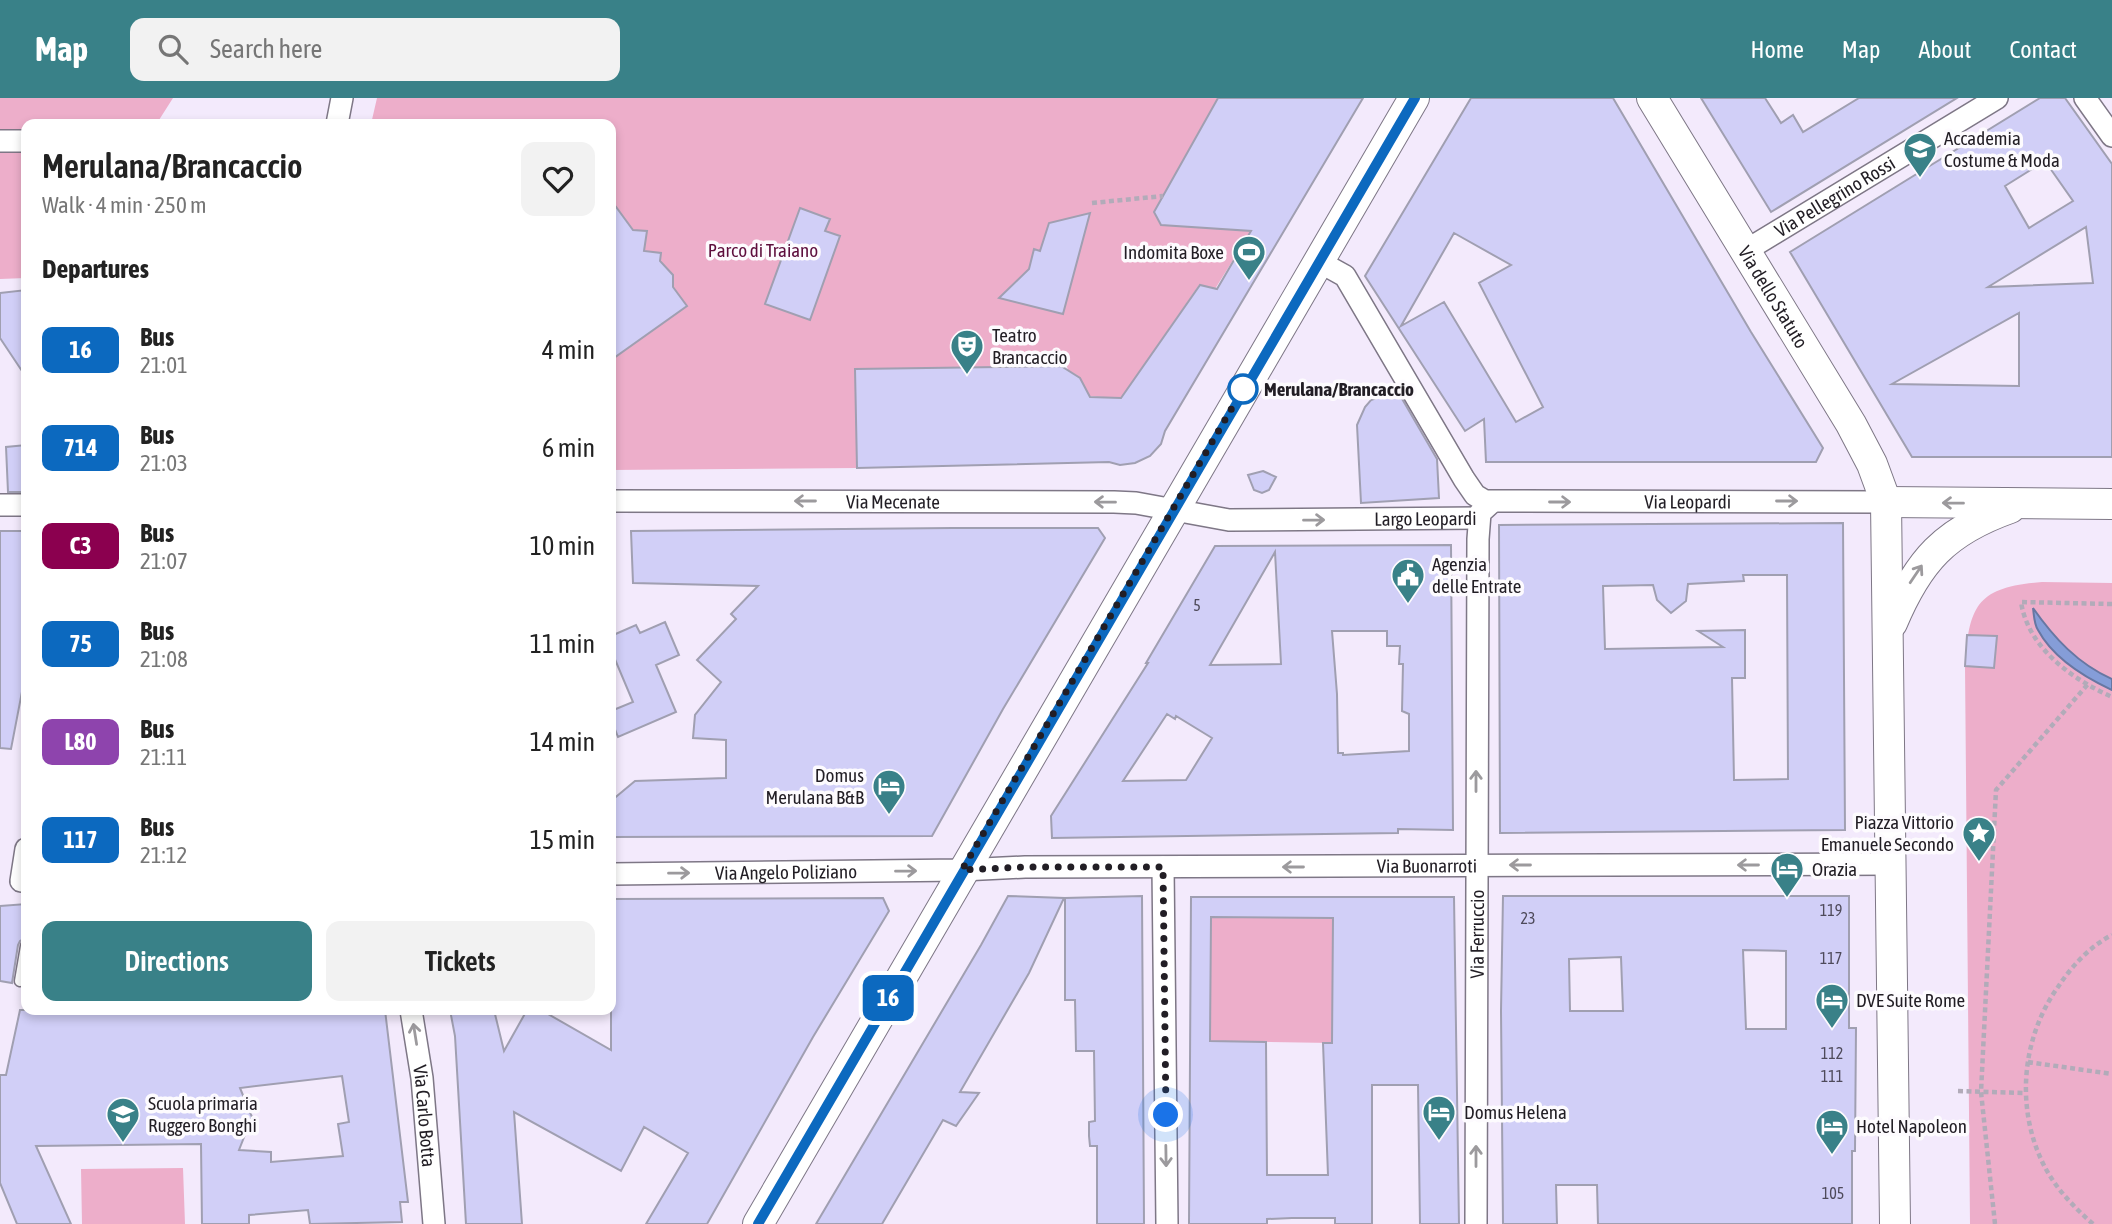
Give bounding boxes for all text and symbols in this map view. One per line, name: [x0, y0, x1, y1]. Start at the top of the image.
search box: [130, 18, 620, 81]
text: Map: [35, 30, 88, 68]
icon: search: [154, 30, 192, 68]
text: Search here: [210, 34, 322, 64]
text: Home: [1750, 36, 1804, 63]
text: Map: [1842, 36, 1880, 63]
text: About: [1918, 36, 1971, 63]
text: Contact: [2009, 36, 2077, 63]
place label: Accademia Costume & Moda: [1944, 127, 2060, 171]
school or university icon: Accademia Costume & Moda: [1901, 130, 1939, 179]
button: heart: [521, 142, 595, 216]
text: Merulana/Brancaccio: [42, 147, 303, 185]
street label: Via Pellegrino Rossi: [1771, 152, 1899, 241]
text: Walk · 4 min · 250 m: [42, 192, 206, 218]
sports icon: Indomita Boxe: [1230, 233, 1268, 282]
park label: Parco di Traiano: [708, 239, 818, 261]
place label: Indomita Boxe: [1123, 241, 1224, 263]
street label: Via dello Statuto: [1734, 242, 1813, 352]
text: Departures: [42, 254, 149, 284]
text: Bus: [140, 322, 174, 352]
place label: Teatro Brancaccio: [992, 324, 1068, 368]
theatre icon: Teatro Brancaccio: [948, 327, 986, 376]
text: 4 min: [542, 335, 595, 365]
text: 16: [69, 336, 92, 363]
text: 21:01: [140, 352, 188, 378]
marker: Merulana/Brancaccio: [1228, 374, 1258, 404]
place label: Merulana/Brancaccio: [1264, 378, 1414, 400]
text: Bus: [140, 420, 174, 450]
text: 6 min: [542, 433, 595, 463]
text: 714: [64, 434, 97, 461]
text: 21:03: [140, 450, 188, 476]
street label: Via Mecenate: [846, 490, 940, 513]
street label: Via Leopardi: [1644, 490, 1731, 513]
one-way arrow: [793, 494, 816, 508]
one-way arrow: [1776, 494, 1799, 507]
one-way arrow: [1094, 495, 1117, 509]
one-way arrow: [1548, 495, 1571, 509]
one-way arrow: [1941, 496, 1964, 510]
street label: Largo Leopardi: [1374, 507, 1477, 530]
one-way arrow: [1302, 513, 1325, 527]
text: Bus: [140, 518, 174, 548]
text: 10 min: [530, 531, 595, 561]
text: C3: [69, 532, 92, 559]
text: 21:07: [140, 548, 188, 574]
place label: Agenzia delle Entrate: [1432, 553, 1522, 597]
public building icon: Agenzia delle Entrate: [1389, 556, 1427, 605]
one-way arrow: [1909, 565, 1923, 584]
house number: 5: [1193, 596, 1201, 614]
text: Bus: [140, 616, 174, 646]
text: 11 min: [530, 629, 595, 659]
text: 75: [69, 630, 92, 657]
text: 21:08: [140, 646, 188, 672]
text: Bus: [140, 714, 174, 744]
text: 14 min: [530, 727, 595, 757]
text: L80: [65, 728, 96, 755]
text: 21:11: [140, 744, 187, 770]
place label: Domus Merulana B&B: [765, 764, 864, 808]
hotel icon: Domus Merulana B&B: [870, 767, 908, 816]
one-way arrow: [1469, 770, 1483, 793]
place label: Piazza Vittorio Emanuele Secondo: [1821, 811, 1954, 855]
text: Bus: [140, 812, 174, 842]
place icon: Piazza Vittorio Emanuele Secondo: [1960, 814, 1998, 863]
text: 15 min: [530, 825, 595, 855]
text: 117: [64, 826, 97, 853]
text: 21:12: [140, 842, 187, 868]
hotel icon: Orazia: [1768, 850, 1806, 899]
street label: Via Buonarroti: [1377, 854, 1477, 877]
one-way arrow: [1509, 858, 1532, 872]
one-way arrow: [1737, 858, 1760, 872]
place label: Orazia: [1812, 858, 1857, 880]
street label: Via Angelo Poliziano: [715, 860, 857, 884]
one-way arrow: [1282, 860, 1305, 874]
one-way arrow: [895, 864, 918, 878]
one-way arrow: [667, 866, 690, 880]
street label: Via Ferruccio: [1466, 889, 1488, 978]
house number: 119: [1820, 901, 1842, 919]
house number: 23: [1520, 909, 1536, 927]
button: Directions: [42, 921, 312, 1001]
button: Tickets: [326, 921, 595, 1001]
house number: 117: [1820, 949, 1842, 967]
line badge: 16: [856, 975, 920, 1021]
hotel icon: DVE Suite Rome: [1813, 981, 1851, 1030]
text: 16: [877, 984, 899, 1011]
place label: DVE Suite Rome: [1856, 989, 1965, 1011]
one-way arrow: [408, 1023, 421, 1046]
house number: 112: [1821, 1044, 1843, 1062]
street label: Via Carlo Botta: [409, 1063, 440, 1168]
house number: 111: [1821, 1067, 1843, 1085]
place label: Scuola primaria Ruggero Bonghi: [148, 1092, 258, 1136]
hotel icon: Domus Helena: [1420, 1093, 1458, 1142]
school or university icon: Scuola primaria Ruggero Bonghi: [104, 1095, 142, 1144]
your location: [1148, 1097, 1183, 1132]
place label: Domus Helena: [1464, 1101, 1567, 1123]
hotel icon: Hotel Napoleon: [1813, 1107, 1851, 1156]
place label: Hotel Napoleon: [1856, 1115, 1967, 1137]
one-way arrow: [1159, 1144, 1173, 1167]
one-way arrow: [1469, 1145, 1483, 1168]
house number: 105: [1822, 1184, 1844, 1202]

